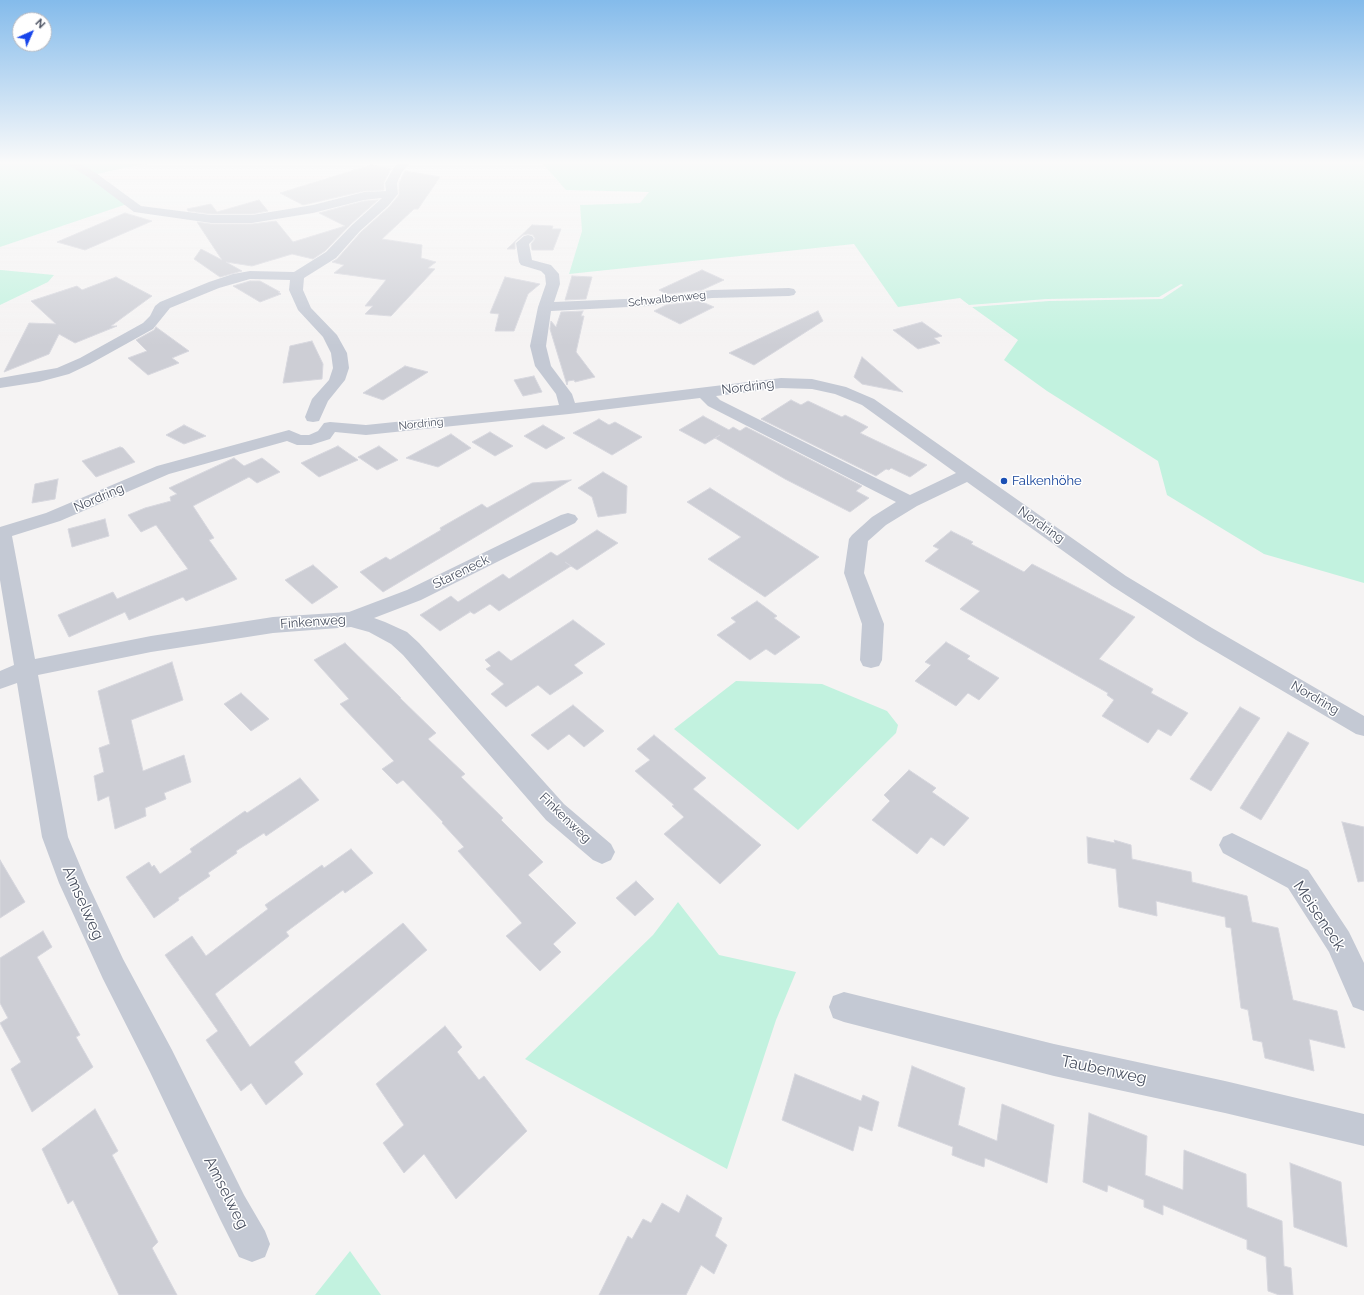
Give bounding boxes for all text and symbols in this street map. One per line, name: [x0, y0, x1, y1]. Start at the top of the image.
north arrow: [12, 12, 52, 52]
text: N: [33, 16, 48, 31]
street label: Schwalbenweg: [627, 288, 707, 310]
street label: Nordring: [721, 376, 775, 398]
street label: Nordring: [398, 415, 444, 433]
place label: Falkenhöhe: [1012, 473, 1082, 489]
marker: Falkenhöhe: [999, 476, 1009, 486]
street label: Nordring: [71, 480, 127, 516]
street label: Nordring: [1015, 503, 1067, 547]
street label: Stareneck: [430, 552, 492, 592]
street label: Finkenweg: [280, 612, 346, 632]
street label: Nordring: [1288, 678, 1342, 718]
street label: Finkenweg: [536, 790, 594, 846]
street label: Amselweg: [58, 863, 108, 943]
street label: Meiseneck: [1289, 878, 1349, 954]
street label: Taubenweg: [1060, 1052, 1148, 1088]
street label: Amselweg: [200, 1154, 252, 1232]

